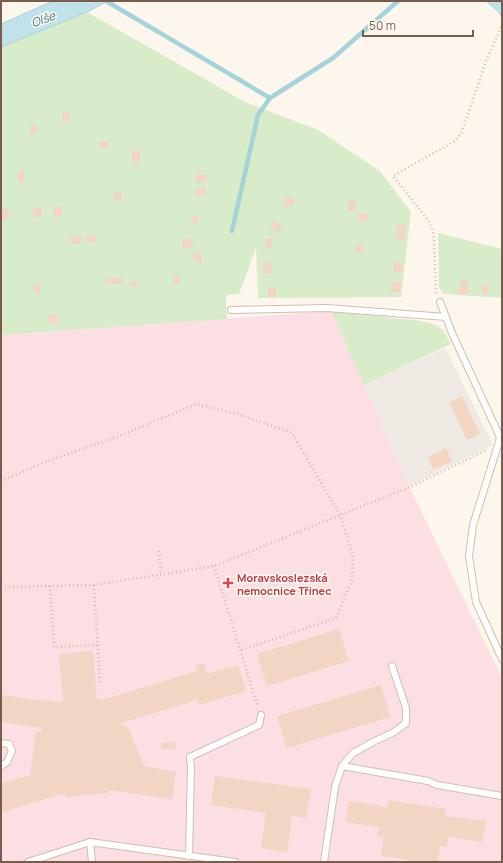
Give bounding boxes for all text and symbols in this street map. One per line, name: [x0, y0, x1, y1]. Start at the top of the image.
water label: Olše: [28, 6, 58, 31]
scale bar: [363, 12, 473, 38]
text: 50 m: [369, 17, 396, 34]
place label: Moravskoslezská nemocnice Třinec: [237, 570, 331, 598]
marker: Moravskoslezská nemocnice Třinec: [222, 577, 234, 589]

